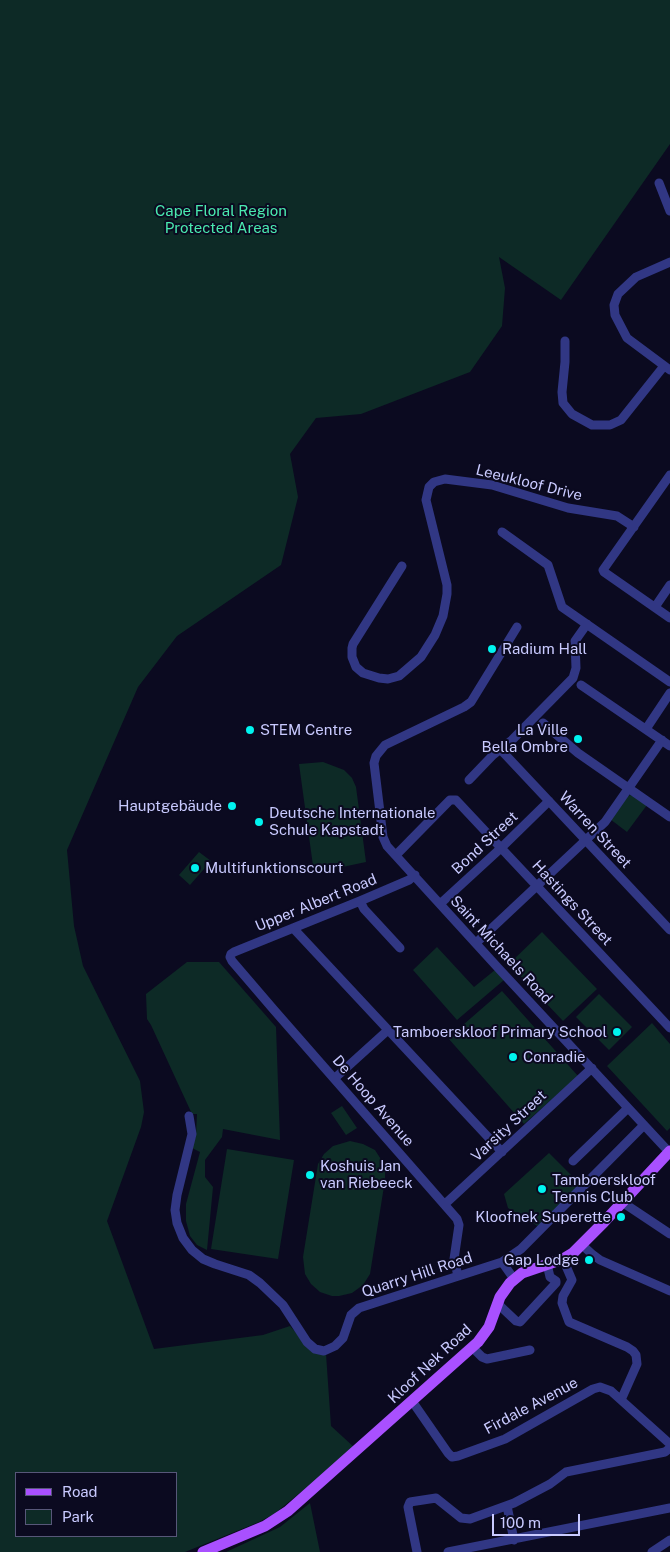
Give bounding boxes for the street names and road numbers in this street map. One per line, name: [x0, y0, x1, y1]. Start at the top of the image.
street label: Leeukloof Drive: [474, 461, 584, 505]
street label: Warren Street: [555, 788, 635, 872]
street label: Bond Street: [448, 808, 522, 878]
street label: Hastings Street: [528, 857, 616, 949]
street label: Upper Albert Road: [253, 870, 379, 936]
street label: Saint Michaels Road: [446, 892, 556, 1008]
street label: De Hoop Avenue: [328, 1052, 418, 1150]
street label: Varsity Street: [468, 1087, 550, 1165]
street label: Quarry Hill Road: [359, 1249, 475, 1301]
street label: Kloof Nek Road: [384, 1321, 476, 1407]
street label: Firdale Avenue: [481, 1374, 581, 1438]

